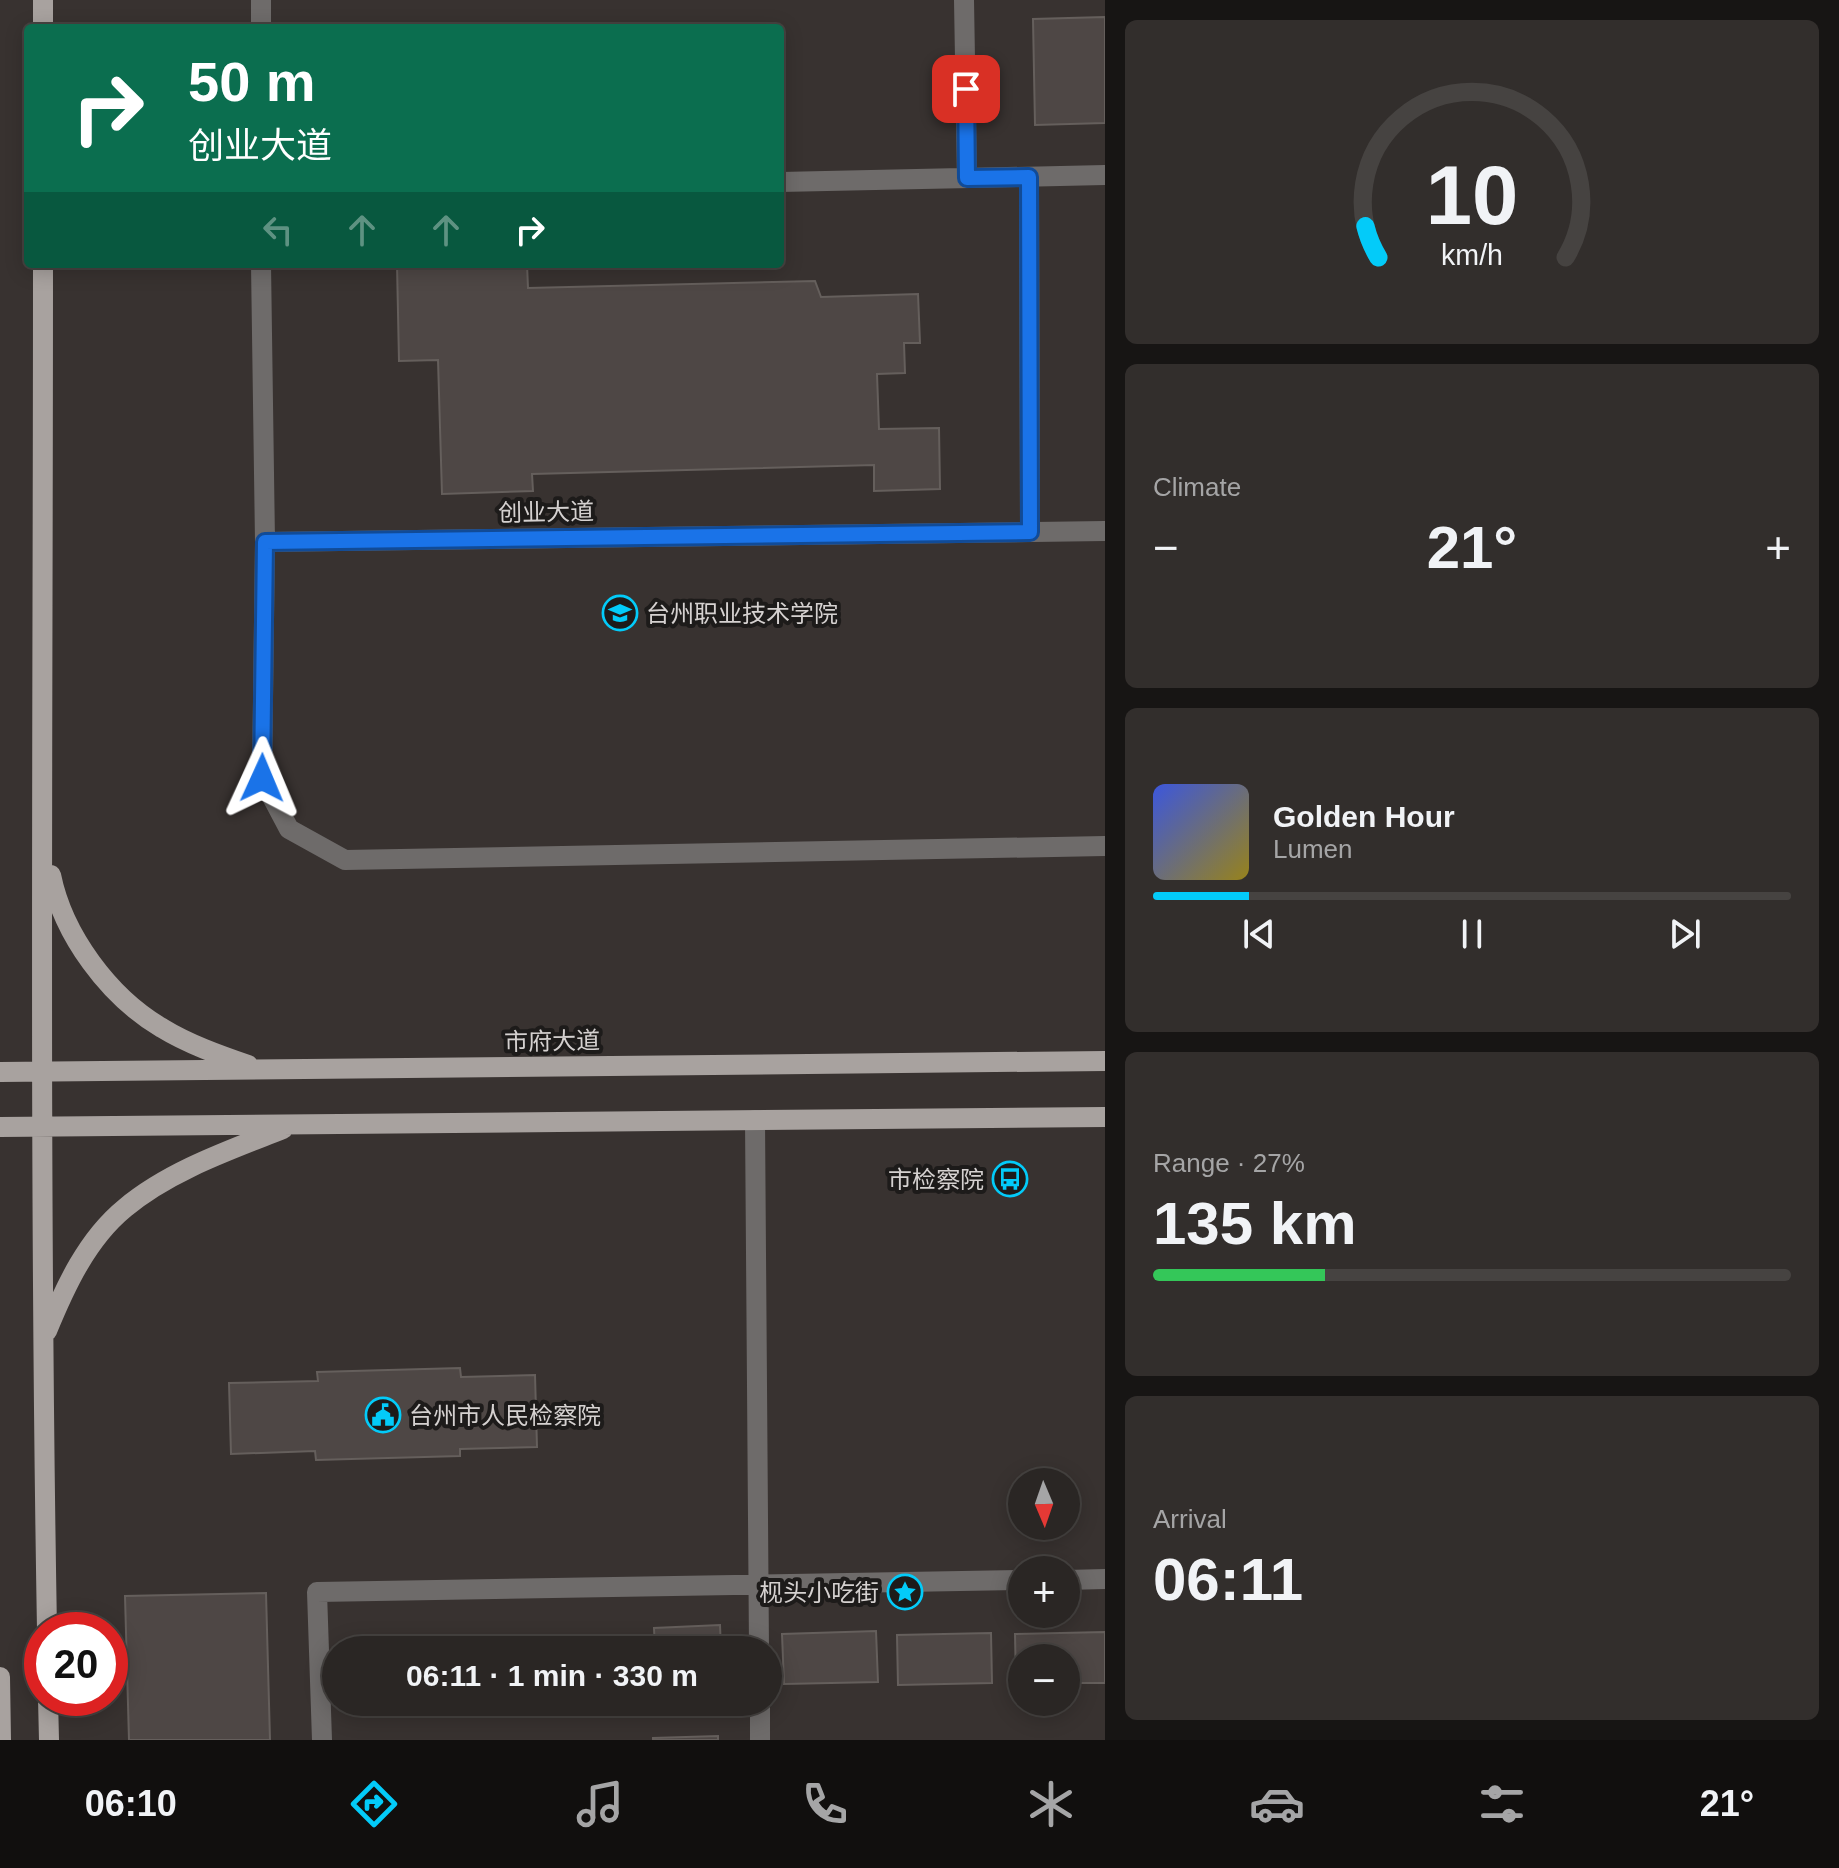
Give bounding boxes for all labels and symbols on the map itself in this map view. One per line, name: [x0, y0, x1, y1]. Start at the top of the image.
pin: [932, 55, 1000, 123]
street label: 创业大道: [498, 498, 594, 526]
school or university icon: 台州职业技术学院: [601, 594, 639, 632]
place label: 台州职业技术学院: [646, 600, 838, 627]
position arrow: [220, 736, 304, 820]
street label: 市府大道: [504, 1027, 600, 1055]
bus stop icon: 市检察院: [991, 1160, 1029, 1198]
place label: 市检察院: [888, 1166, 984, 1193]
public building icon: 台州市人民检察院: [364, 1396, 402, 1434]
place label: 台州市人民检察院: [409, 1402, 601, 1429]
north arrow: [1008, 1468, 1080, 1540]
place icon: 枧头小吃街: [886, 1573, 924, 1611]
place label: 枧头小吃街: [759, 1579, 879, 1606]
speed limit sign: 20: [24, 1612, 128, 1716]

